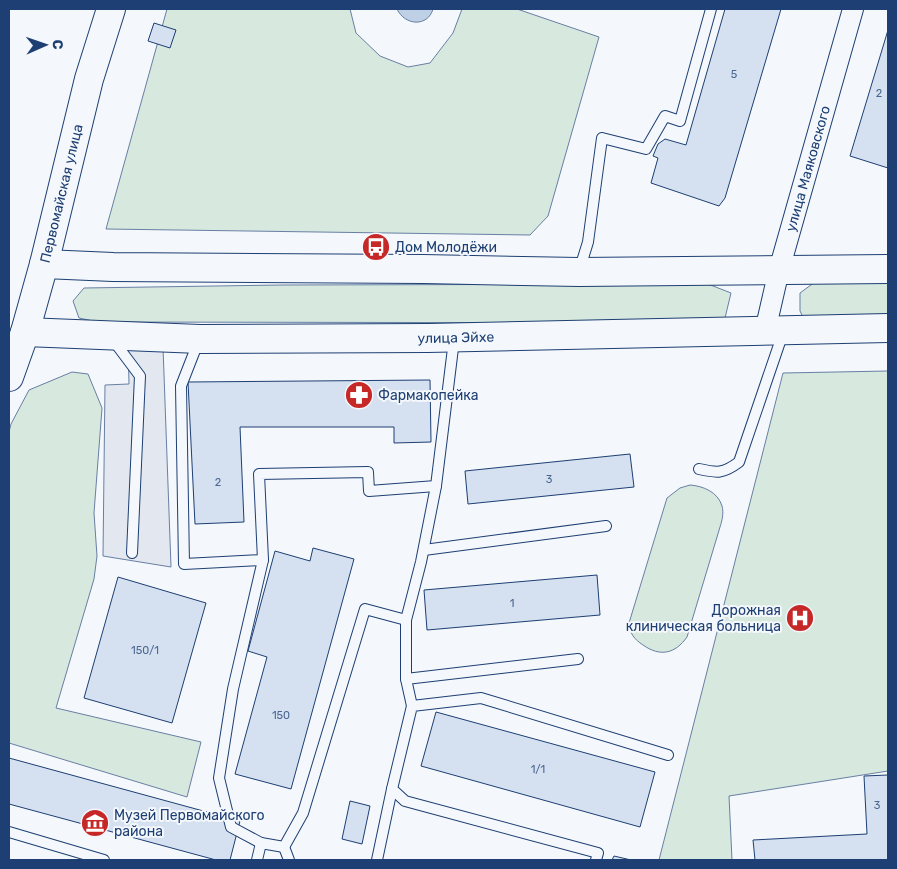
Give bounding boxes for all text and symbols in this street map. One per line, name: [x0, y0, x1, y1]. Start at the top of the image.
north arrow: [20, 20, 70, 70]
text: С: [49, 39, 66, 50]
house number: 5: [731, 68, 738, 81]
house number: 2: [876, 87, 882, 100]
street label: улица Маяковского: [782, 104, 834, 234]
street label: Первомайская улица: [36, 122, 86, 265]
bus stop icon: Дом Молодёжи: [361, 232, 391, 262]
place label: Дом Молодёжи: [395, 239, 497, 256]
street label: улица Эйхе: [418, 328, 495, 347]
pharmacy icon: Фармакопейка: [344, 380, 374, 410]
place label: Фармакопейка: [378, 387, 478, 404]
house number: 3: [546, 473, 553, 486]
house number: 2: [215, 476, 221, 489]
house number: 1: [510, 597, 514, 610]
place label: Дорожная клиническая больница: [626, 602, 781, 635]
hospital icon: Дорожная клиническая больница: [785, 603, 815, 633]
house number: 150/1: [131, 644, 159, 657]
house number: 150: [272, 709, 290, 722]
house number: 1/1: [531, 763, 545, 776]
house number: 3: [874, 799, 881, 812]
place label: Музей Первомайского района: [114, 807, 264, 840]
museum icon: Музей Первомайского района: [80, 808, 110, 838]

